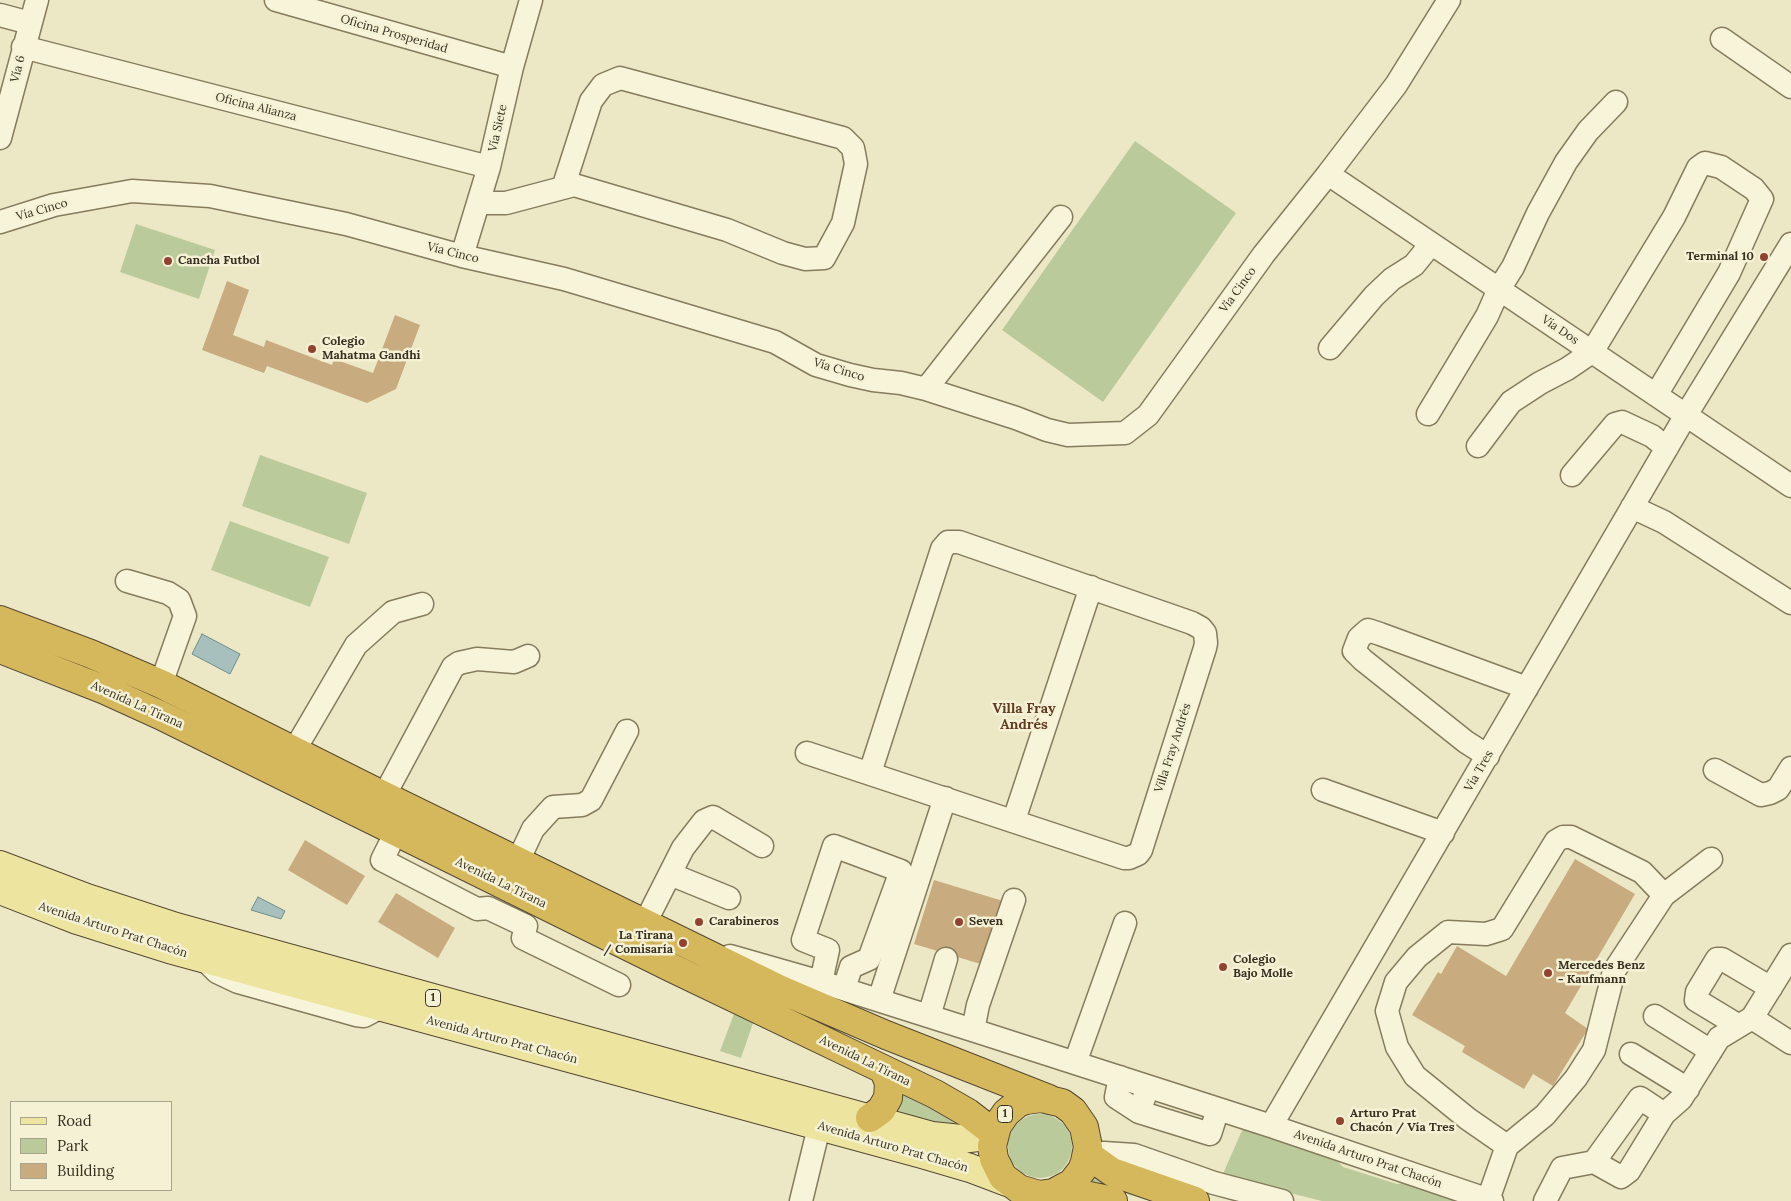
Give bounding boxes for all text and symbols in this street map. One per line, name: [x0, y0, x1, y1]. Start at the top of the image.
street label: Oficina Prosperidad: [339, 12, 449, 56]
street label: Vía 6: [8, 54, 28, 84]
street label: Oficina Alianza: [214, 90, 298, 124]
street label: Vía Siete: [486, 103, 510, 153]
street label: Vía Cinco: [15, 196, 69, 224]
street label: Vía Cinco: [426, 240, 480, 266]
place label: Terminal 10: [1686, 250, 1754, 264]
marker: Terminal 10: [1758, 251, 1770, 263]
place label: Cancha Futbol: [178, 254, 260, 268]
marker: Cancha Futbol: [162, 255, 174, 267]
street label: Vía Cinco: [1217, 264, 1259, 316]
street label: Vía Dos: [1539, 312, 1581, 348]
place label: Colegio Mahatma Gandhi: [322, 335, 421, 363]
marker: Colegio Mahatma Gandhi: [306, 343, 318, 355]
street label: Vía Cinco: [812, 355, 866, 385]
street label: Avenida La Tirana: [89, 678, 185, 732]
district label: Villa Fray Andrés: [992, 701, 1056, 734]
street label: Villa Fray Andrés: [1152, 701, 1194, 795]
street label: Vía Tres: [1462, 748, 1496, 794]
street label: Avenida La Tirana: [453, 855, 549, 911]
street label: Avenida Arturo Prat Chacón: [37, 899, 189, 961]
place label: Carabineros: [709, 915, 779, 929]
place label: Seven: [969, 915, 1003, 929]
marker: Carabineros: [693, 916, 705, 928]
marker: Seven: [953, 916, 965, 928]
place label: La Tirana / Comisaría: [603, 929, 673, 957]
marker: La Tirana / Comisaría: [677, 937, 689, 949]
place label: Colegio Bajo Molle: [1233, 953, 1293, 981]
place label: Mercedes Benz - Kaufmann: [1558, 959, 1645, 987]
marker: Colegio Bajo Molle: [1217, 961, 1229, 973]
marker: Mercedes Benz - Kaufmann: [1542, 967, 1554, 979]
road number: 1: [426, 990, 440, 1006]
street label: Avenida Arturo Prat Chacón: [425, 1013, 579, 1067]
street label: Avenida La Tirana: [817, 1033, 913, 1089]
legend: [10, 1101, 172, 1191]
road number: 1: [998, 1106, 1012, 1122]
place label: Arturo Prat Chacón / Vía Tres: [1350, 1107, 1455, 1135]
text: Road: [57, 1111, 92, 1130]
marker: Arturo Prat Chacón / Vía Tres: [1334, 1115, 1346, 1127]
street label: Avenida Arturo Prat Chacón: [816, 1119, 970, 1175]
street label: Avenida Arturo Prat Chacón: [1292, 1127, 1444, 1191]
text: Park: [57, 1136, 88, 1155]
text: Building: [57, 1161, 114, 1180]

